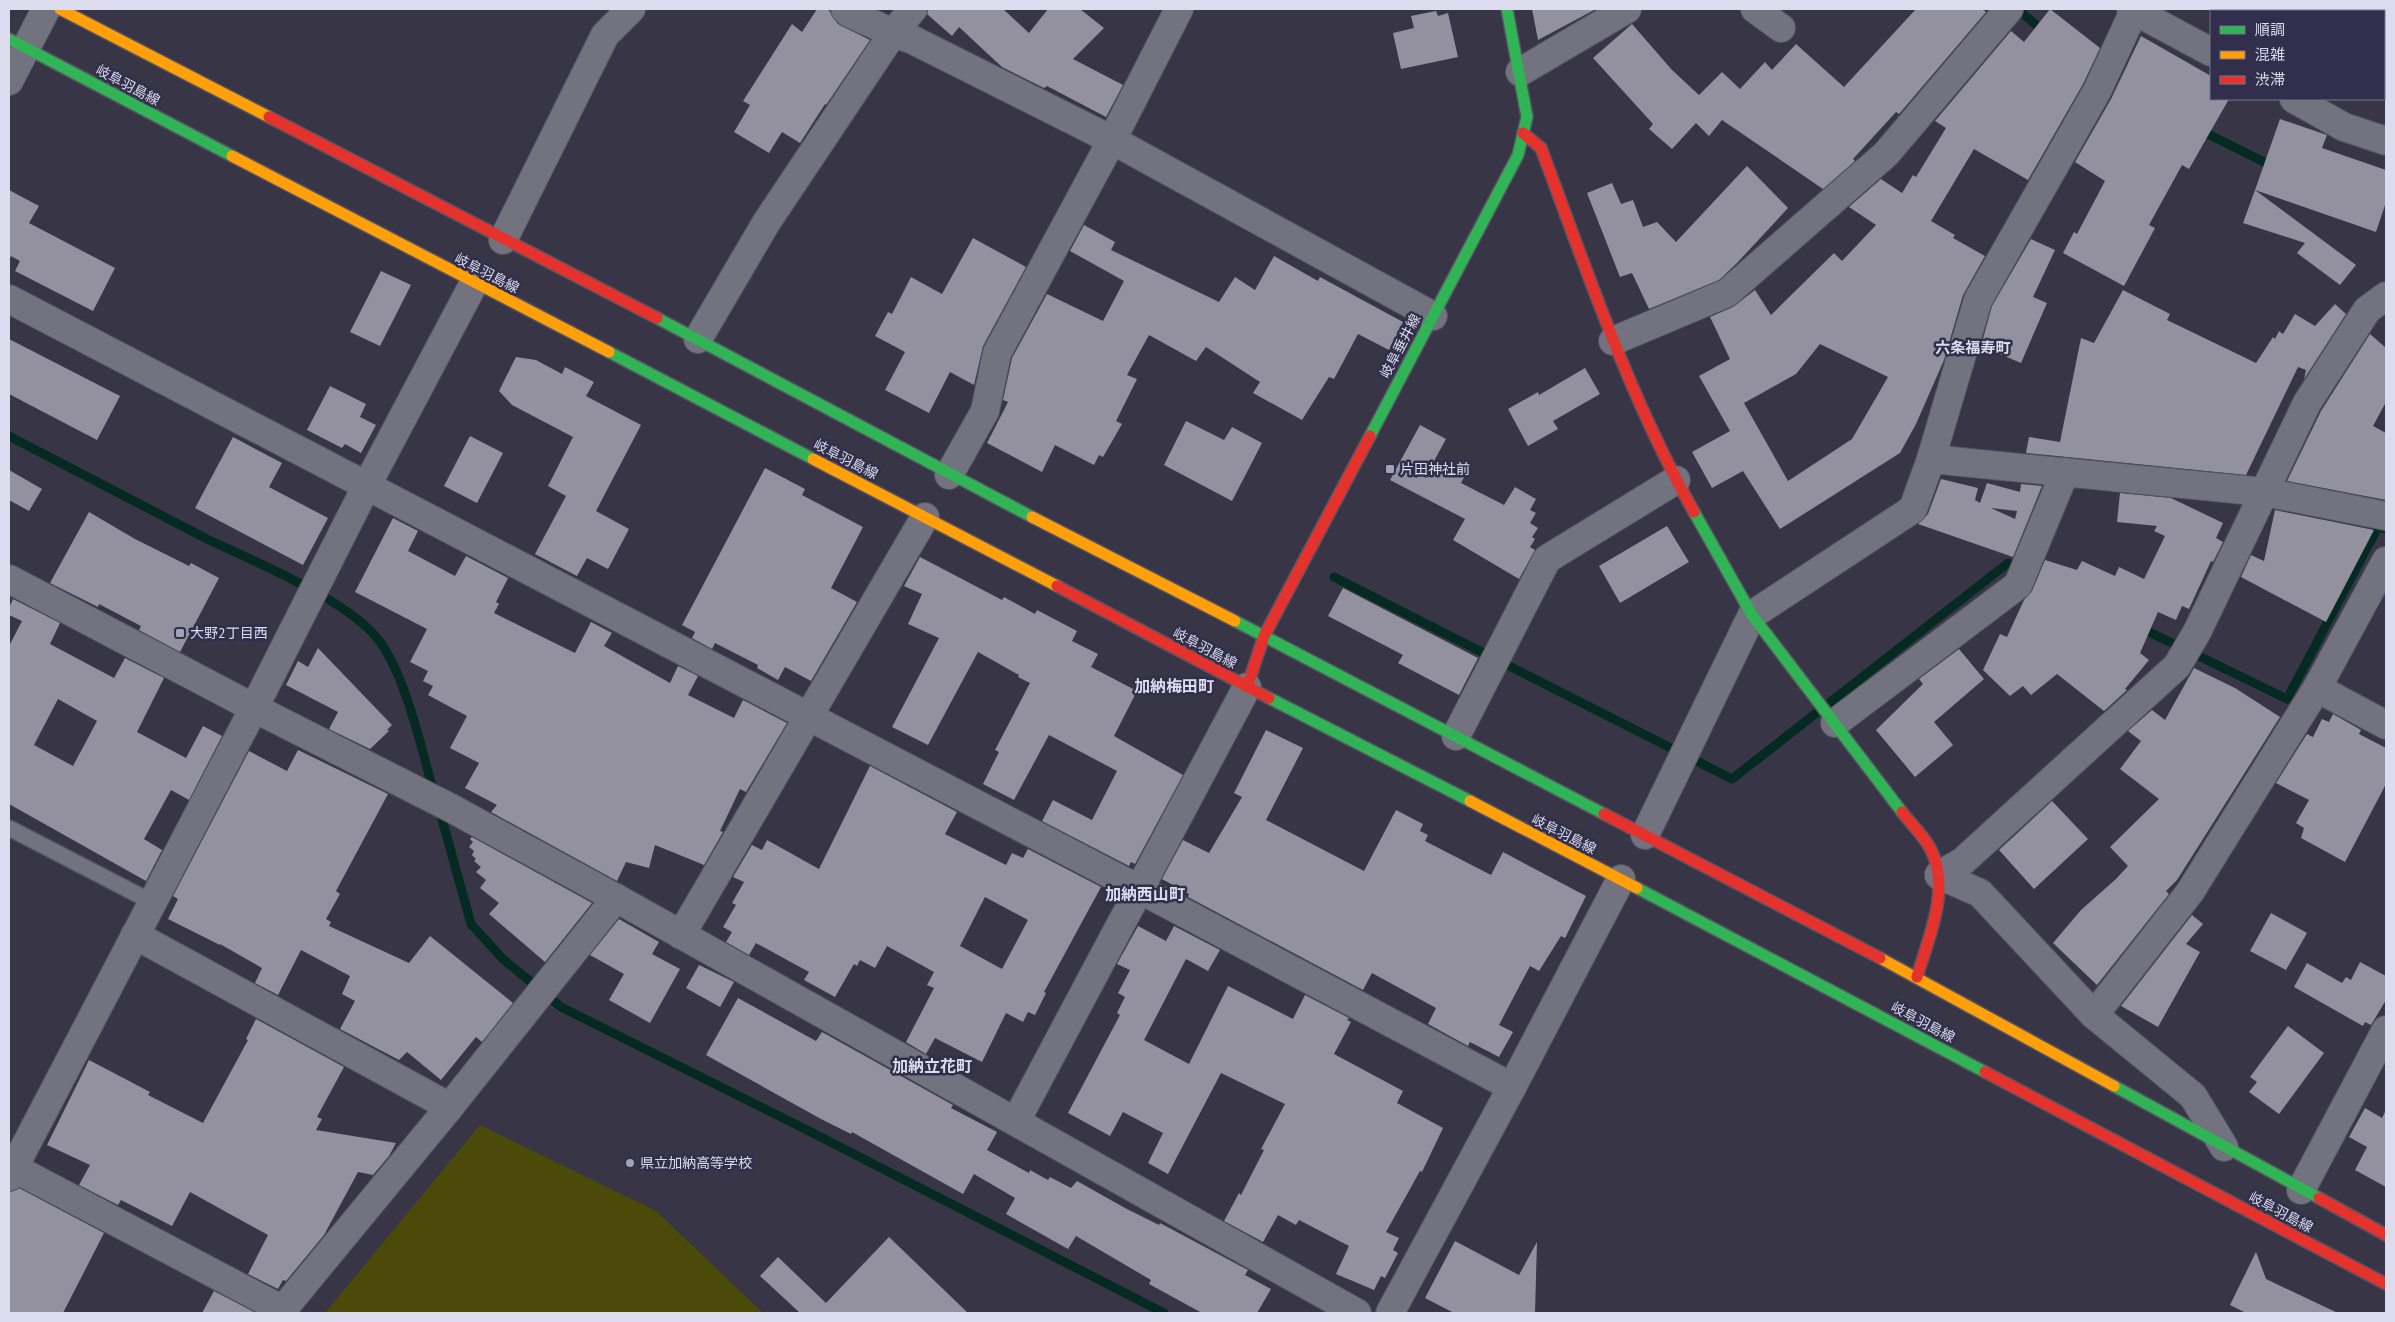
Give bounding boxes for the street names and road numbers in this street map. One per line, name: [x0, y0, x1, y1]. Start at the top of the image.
street label: 岐阜羽島線: [93, 61, 163, 109]
street label: 岐阜羽島線: [452, 249, 522, 297]
street label: 岐阜垂井線: [1376, 311, 1424, 381]
street label: 岐阜羽島線: [811, 435, 881, 483]
street label: 岐阜羽島線: [1170, 624, 1240, 672]
street label: 岐阜羽島線: [1529, 810, 1599, 858]
street label: 岐阜羽島線: [1888, 998, 1958, 1046]
street label: 岐阜羽島線: [2246, 1188, 2316, 1236]

